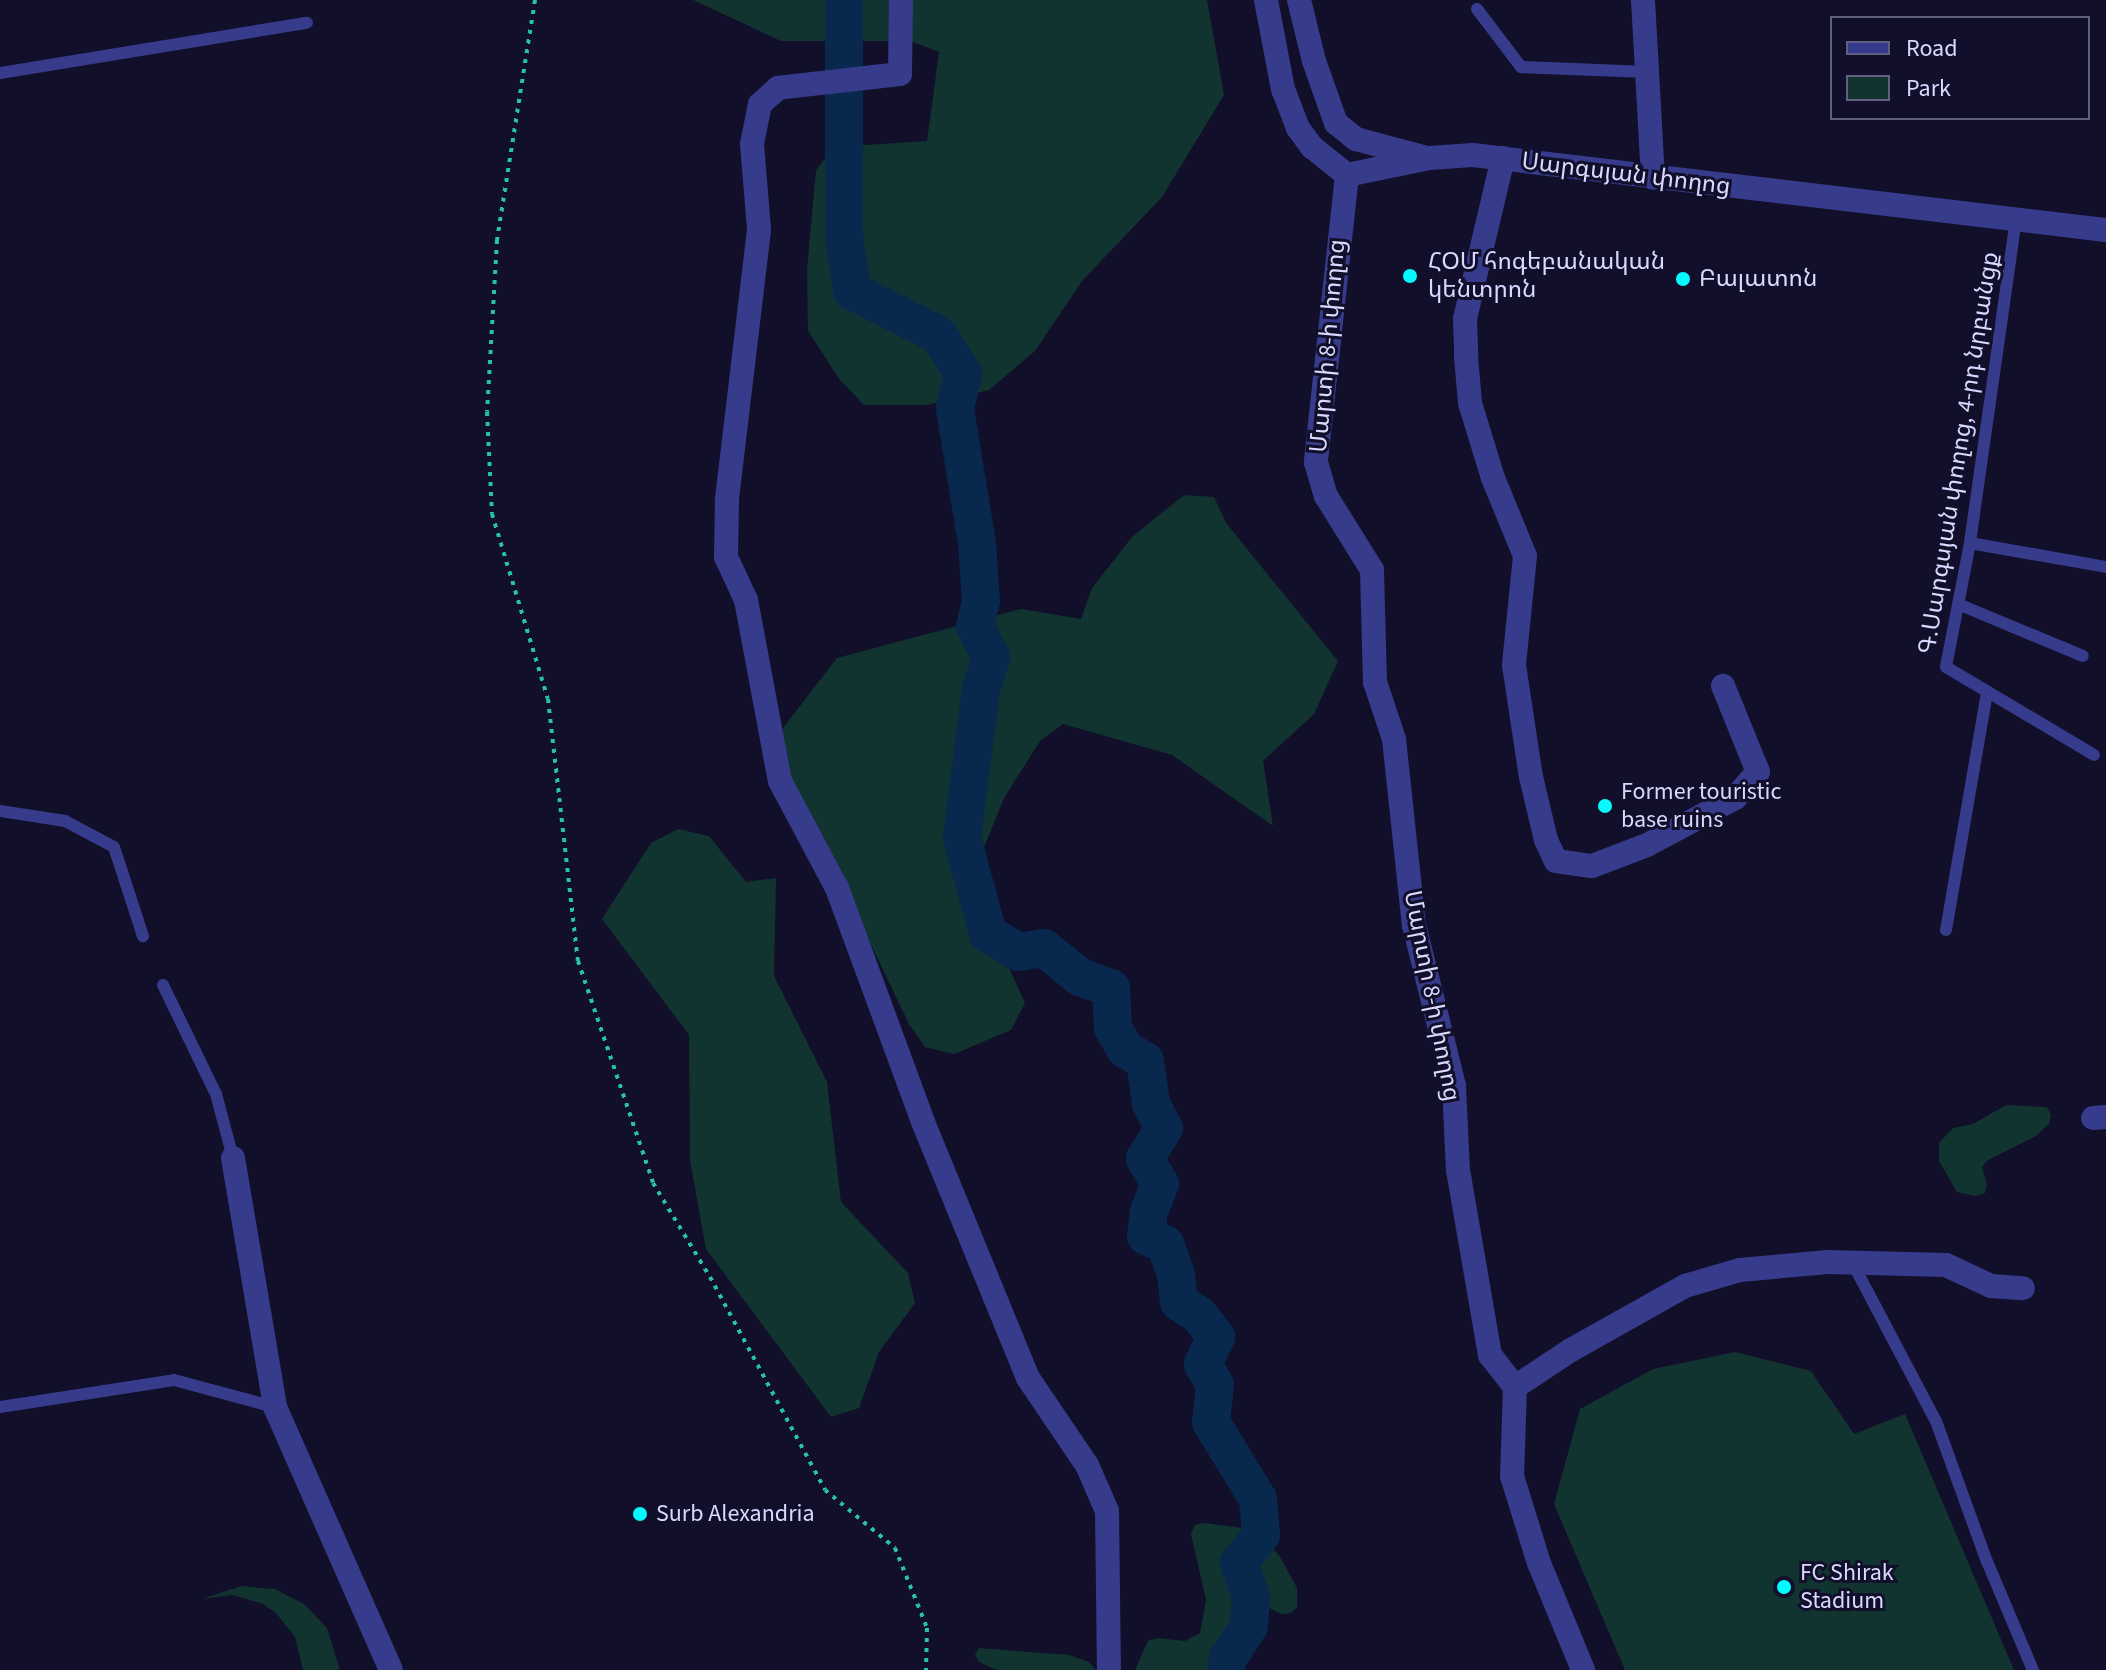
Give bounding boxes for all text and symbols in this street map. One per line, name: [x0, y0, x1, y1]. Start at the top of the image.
legend: [1830, 16, 2090, 120]
text: Road: [1906, 31, 1958, 66]
text: Park: [1906, 71, 1951, 106]
street label: Սարգսյան փողոց: [1520, 147, 1732, 201]
street label: Մարտի 8-ի փողոց: [1304, 238, 1352, 454]
place label: ՀՕՄ հոգեբանական կենտրոն: [1428, 248, 1665, 304]
street label: Գ.Սարգսյան փողոց, 4-րդ նրբանցք: [1913, 250, 2005, 656]
marker: ՀՕՄ հոգեբանական կենտրոն: [1399, 265, 1421, 287]
place label: Բալատոն: [1699, 265, 1817, 293]
marker: Բալատոն: [1674, 270, 1692, 288]
place label: Former touristic base ruins: [1621, 778, 1781, 834]
marker: Former touristic base ruins: [1596, 797, 1614, 815]
street label: Մարտի 8-ի փողոց: [1397, 888, 1467, 1104]
place label: Surb Alexandria: [656, 1500, 814, 1528]
marker: Surb Alexandria: [631, 1505, 649, 1523]
place label: FC Shirak Stadium: [1800, 1559, 1894, 1615]
marker: FC Shirak Stadium: [1775, 1578, 1793, 1596]

